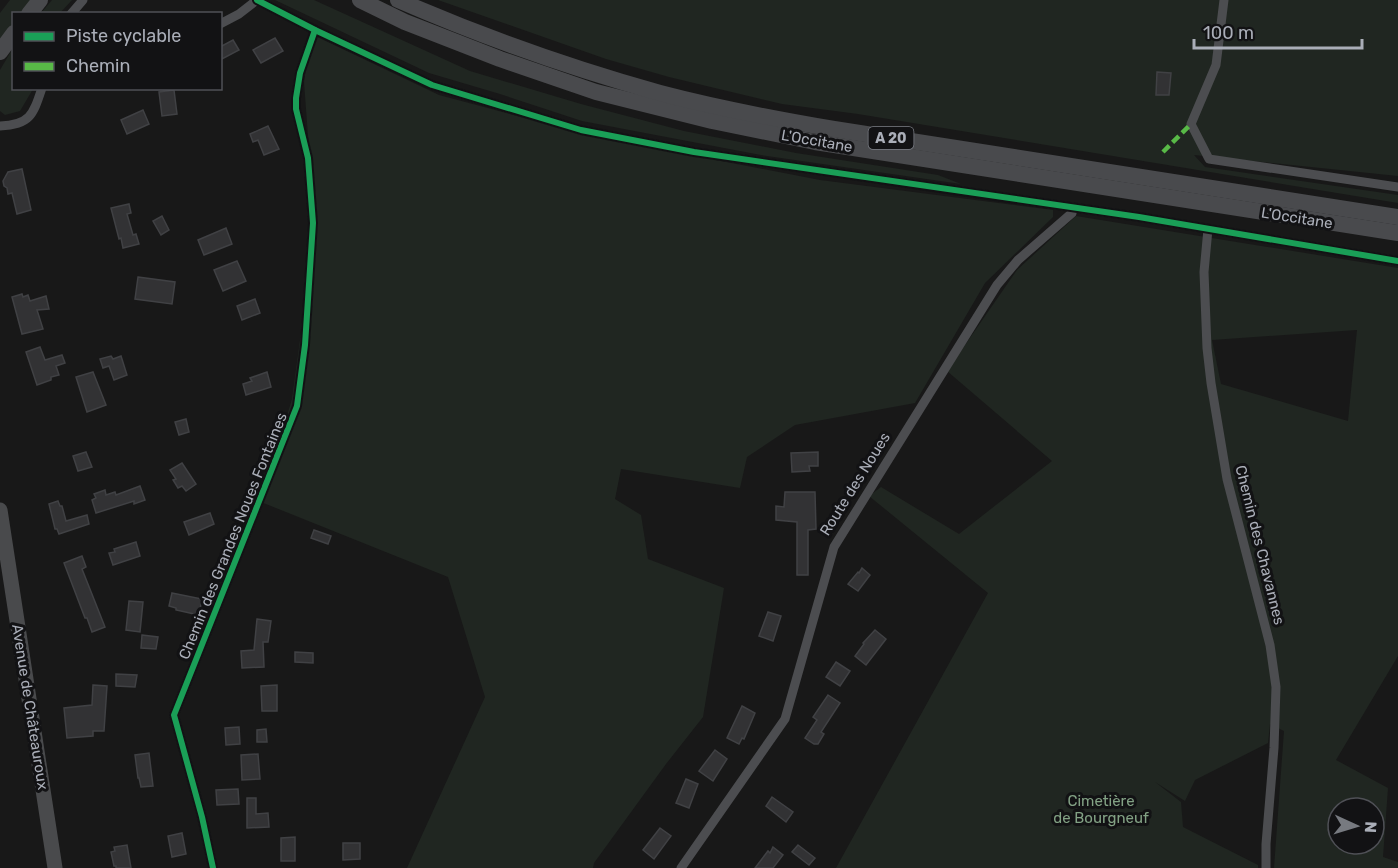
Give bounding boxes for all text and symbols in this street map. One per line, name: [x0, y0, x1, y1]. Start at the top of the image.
legend: [12, 12, 222, 90]
scale bar: [1194, 12, 1362, 50]
text: 100 m: [1203, 22, 1254, 44]
text: Piste cyclable: [66, 25, 181, 47]
text: Chemin: [66, 55, 130, 77]
street label: L'Occitane: [780, 126, 854, 156]
road number: A 20: [868, 127, 914, 149]
street label: L'Occitane: [1260, 203, 1334, 233]
street label: Chemin des Grandes Noues Fontaines: [175, 410, 291, 662]
street label: Route des Noues: [816, 429, 894, 539]
street label: Chemin des Chavannes: [1231, 463, 1289, 627]
street label: Avenue de Châteauroux: [8, 623, 52, 791]
park label: Cimetière de Bourgneuf: [1053, 792, 1149, 827]
north arrow: [1326, 796, 1386, 856]
text: N: [1361, 821, 1380, 833]

